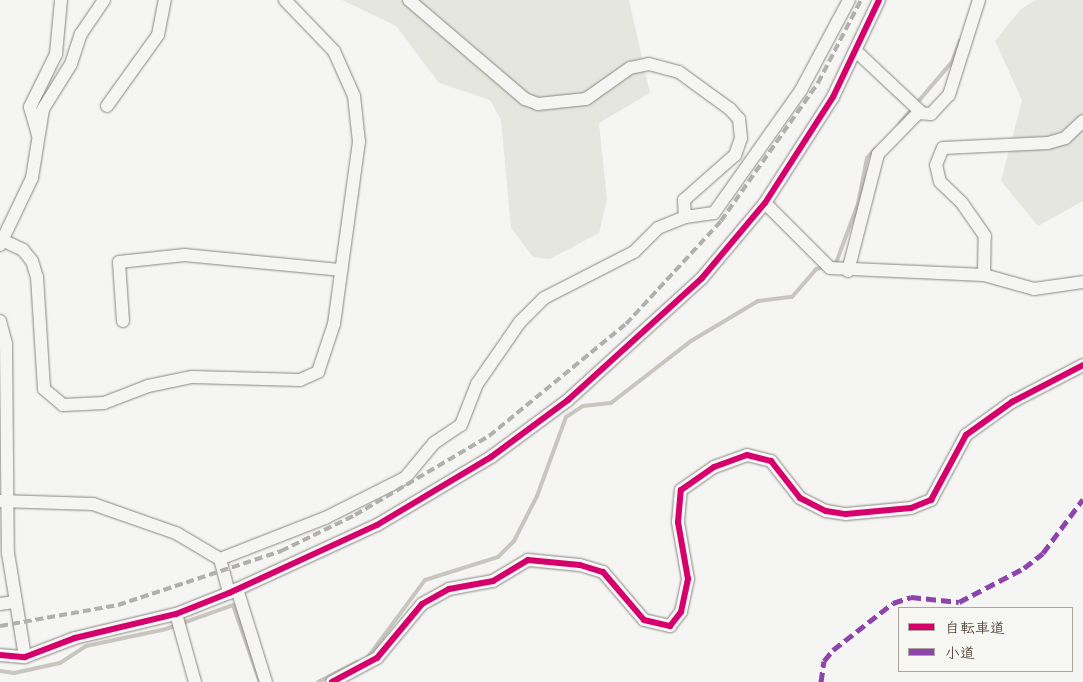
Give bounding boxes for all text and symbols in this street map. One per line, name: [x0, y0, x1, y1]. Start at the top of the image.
legend: [898, 607, 1073, 672]
text: 自転車道: [945, 618, 1005, 638]
text: 小道: [945, 643, 975, 663]

